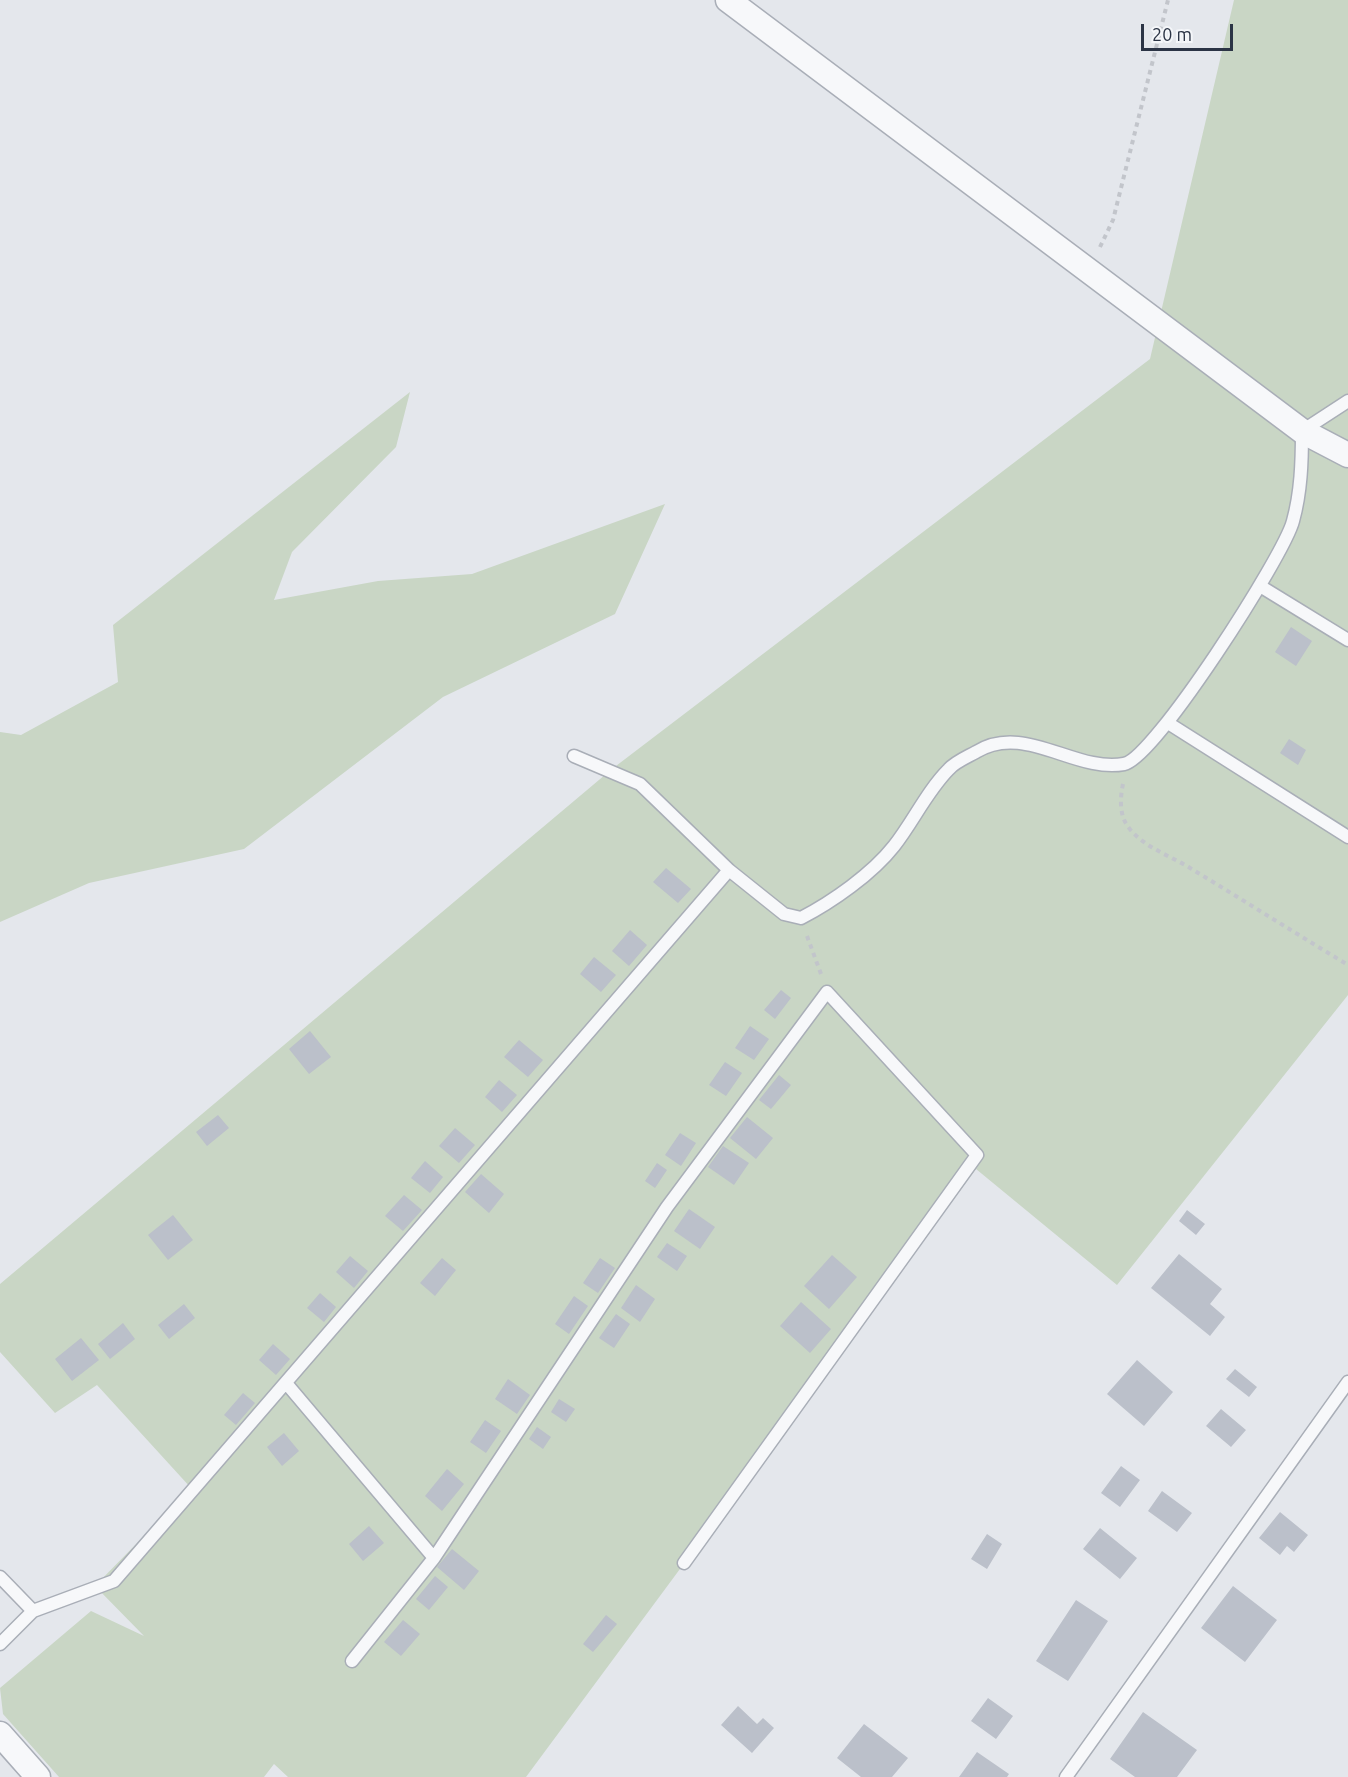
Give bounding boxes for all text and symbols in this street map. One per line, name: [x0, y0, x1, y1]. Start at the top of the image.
scale bar: [1144, 12, 1236, 50]
text: 20 m: [1152, 24, 1192, 44]

